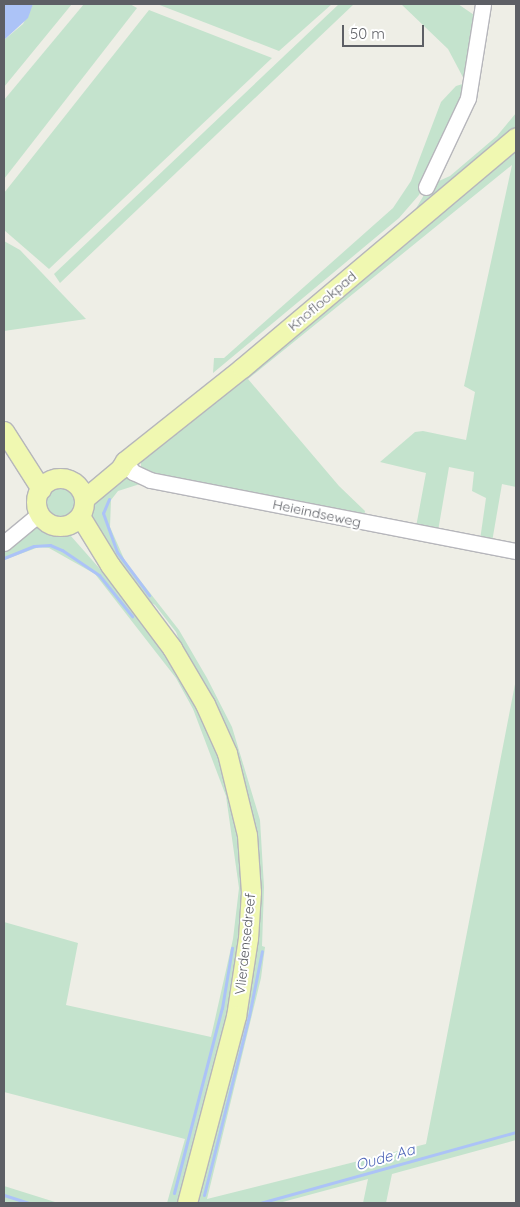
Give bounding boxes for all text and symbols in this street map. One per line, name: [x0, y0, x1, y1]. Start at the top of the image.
scale bar: [345, 15, 428, 47]
text: 50 m: [350, 24, 385, 43]
street label: Knoflookpad: [284, 268, 360, 334]
street label: Heieindseweg: [271, 495, 363, 531]
street label: Vlierdensedreef: [231, 892, 259, 996]
water label: Oude Aa: [353, 1140, 417, 1174]

